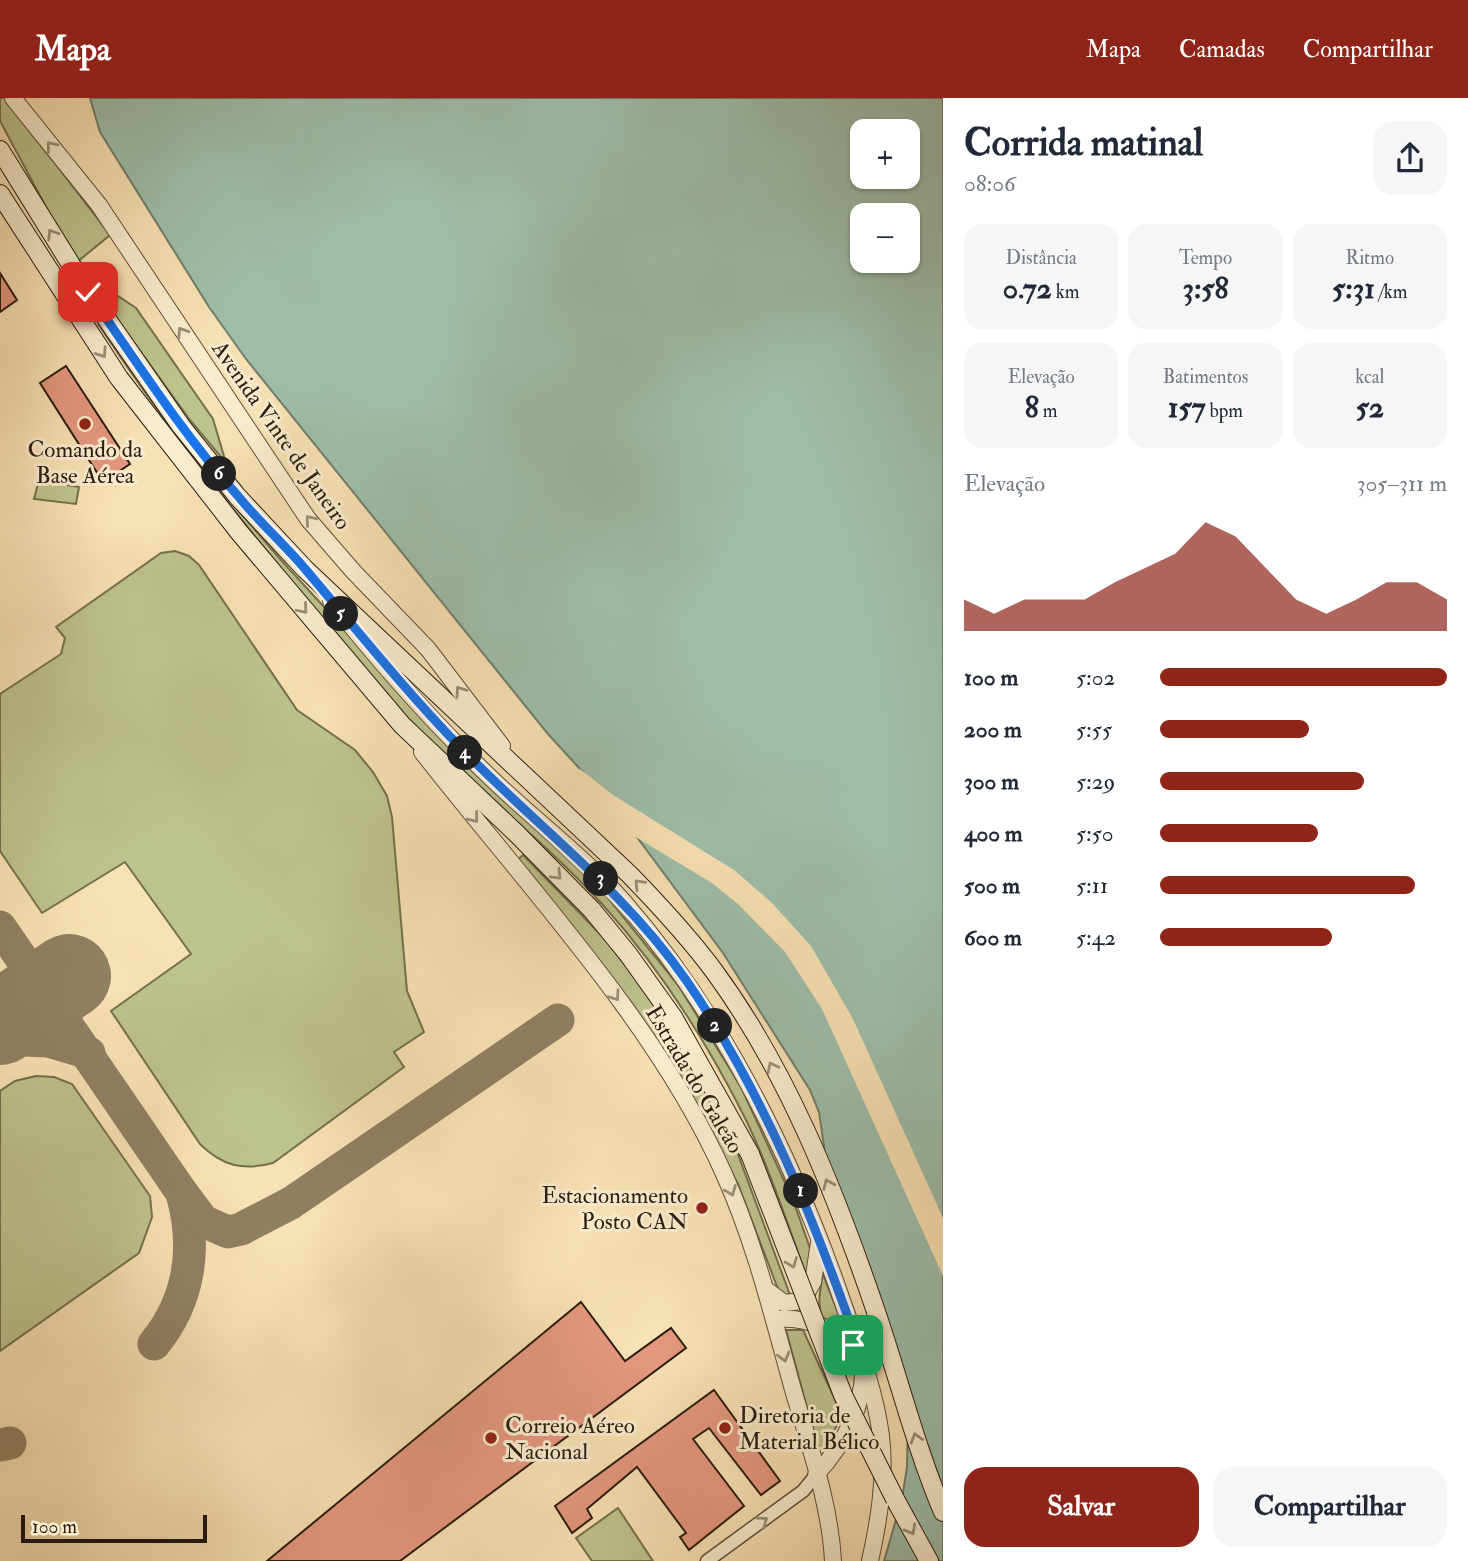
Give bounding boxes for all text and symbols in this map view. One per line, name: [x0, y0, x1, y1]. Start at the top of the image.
text: Mapa: [35, 29, 111, 70]
text: Mapa: [1086, 34, 1141, 65]
text: Camadas: [1179, 34, 1265, 65]
text: Compartilhar: [1303, 34, 1433, 65]
map controls: [850, 119, 920, 273]
button: +: [850, 119, 920, 189]
text: Corrida matinal: [964, 119, 1203, 167]
button: share: [1373, 121, 1447, 195]
one-way arrow: [47, 142, 60, 154]
text: 08:06: [964, 169, 1016, 198]
button: −: [850, 203, 920, 273]
one-way arrow: [48, 228, 61, 241]
text: Distância: [1006, 246, 1077, 270]
text: Tempo: [1179, 246, 1232, 270]
text: Ritmo: [1346, 246, 1394, 270]
pin: [58, 262, 118, 322]
text: 0.72: [1003, 270, 1052, 307]
text: 3:58: [1182, 270, 1229, 307]
text: 5:31: [1332, 270, 1375, 307]
icon: check: [69, 273, 107, 311]
text: km: [1052, 280, 1080, 304]
text: /km: [1375, 280, 1408, 304]
one-way arrow: [178, 327, 191, 340]
street label: Avenida Vinte de Janeiro: [205, 334, 358, 535]
one-way arrow: [94, 345, 106, 358]
text: Elevação: [1008, 365, 1075, 389]
text: Batimentos: [1163, 365, 1248, 389]
text: kcal: [1355, 365, 1384, 389]
text: 8: [1025, 389, 1039, 426]
text: 157: [1168, 389, 1205, 426]
text: 52: [1356, 389, 1384, 426]
text: m: [1039, 399, 1058, 423]
text: bpm: [1205, 399, 1243, 423]
marker: Comando da Base Aérea: [77, 416, 93, 432]
place label: Comando da Base Aérea: [27, 435, 143, 490]
pin: 6: [202, 456, 236, 492]
text: 6: [214, 461, 223, 485]
text: Elevação: [964, 469, 1045, 498]
text: 305–311 m: [1357, 469, 1447, 498]
one-way arrow: [305, 516, 318, 528]
pin: 5: [324, 596, 358, 632]
one-way arrow: [295, 600, 307, 613]
text: 5: [336, 601, 345, 625]
text: 100 m: [964, 663, 1018, 692]
text: 5:02: [1076, 663, 1115, 692]
one-way arrow: [456, 686, 468, 699]
text: 200 m: [964, 715, 1022, 744]
text: 5:55: [1076, 715, 1112, 744]
pin: 4: [448, 736, 482, 770]
text: 4: [459, 740, 470, 764]
text: 300 m: [964, 767, 1019, 796]
text: 5:29: [1076, 767, 1115, 796]
one-way arrow: [465, 810, 478, 822]
text: 400 m: [964, 819, 1023, 848]
text: 5:50: [1076, 819, 1114, 848]
pin: 3: [584, 862, 618, 896]
one-way arrow: [548, 866, 561, 879]
text: 3: [597, 866, 604, 890]
text: 500 m: [964, 871, 1020, 900]
text: 5:11: [1076, 871, 1108, 900]
one-way arrow: [634, 879, 647, 892]
text: 600 m: [964, 923, 1022, 952]
text: 5:42: [1076, 923, 1116, 952]
one-way arrow: [607, 988, 619, 1001]
street label: Estrada do Galeão: [639, 1000, 750, 1159]
pin: 2: [698, 1009, 732, 1044]
text: 2: [710, 1013, 719, 1037]
one-way arrow: [767, 1062, 780, 1074]
pin: 1: [784, 1174, 818, 1208]
text: 1: [797, 1178, 804, 1202]
one-way arrow: [822, 1179, 836, 1191]
place label: Estacionamento Posto CAN: [541, 1181, 688, 1236]
one-way arrow: [723, 1184, 737, 1196]
marker: Estacionamento Posto CAN: [694, 1200, 710, 1216]
one-way arrow: [784, 1256, 798, 1268]
pin: [823, 1315, 883, 1375]
icon: arrive: [834, 1326, 872, 1364]
one-way arrow: [776, 1351, 790, 1363]
place label: Diretoria de Material Bélico: [739, 1401, 879, 1456]
place label: Correio Aéreo Nacional: [505, 1411, 635, 1466]
marker: Diretoria de Material Bélico: [717, 1420, 733, 1436]
marker: Correio Aéreo Nacional: [483, 1430, 499, 1446]
one-way arrow: [909, 1433, 924, 1445]
button: Salvar: [964, 1467, 1199, 1547]
button: Compartilhar: [1213, 1467, 1447, 1547]
scale bar: [21, 1512, 206, 1544]
text: 100 m: [32, 1515, 77, 1539]
one-way arrow: [755, 1517, 767, 1529]
one-way arrow: [903, 1523, 916, 1536]

